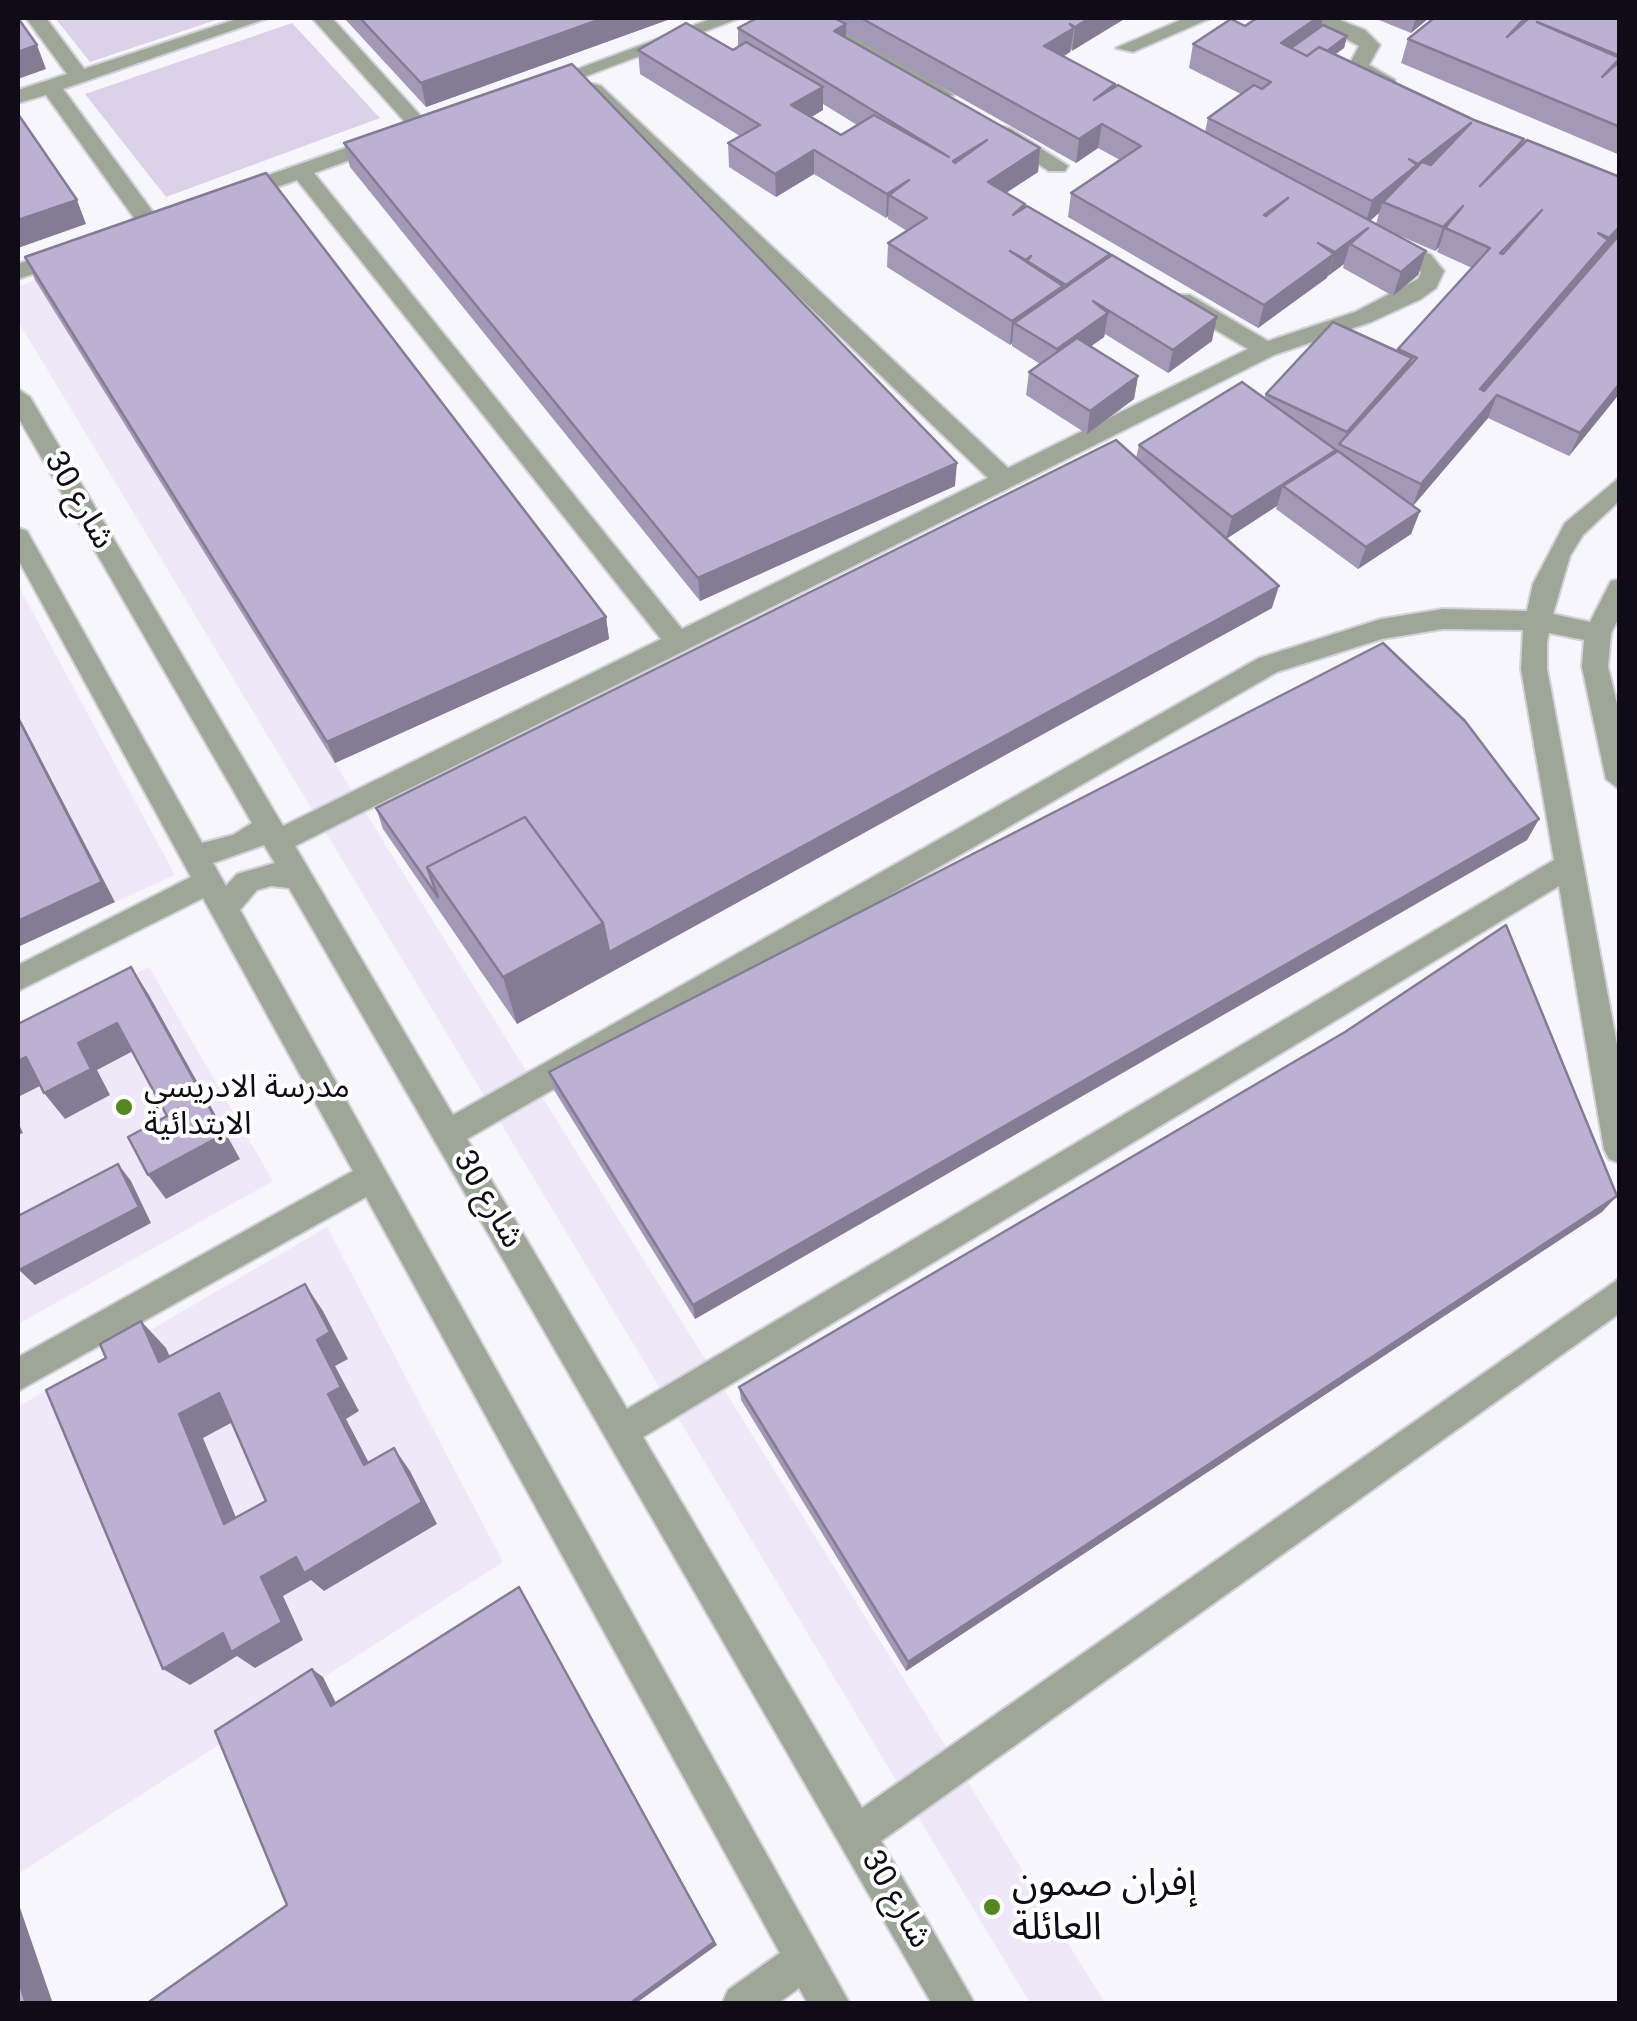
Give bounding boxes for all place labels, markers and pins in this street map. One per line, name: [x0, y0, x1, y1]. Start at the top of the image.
place label: مدرسة الادريسي الابتدائية: [144, 1070, 350, 1145]
marker: مدرسة الادريسي الابتدائية: [113, 1096, 135, 1118]
place label: إفران صمون العائلة: [1012, 1862, 1197, 1952]
marker: إفران صمون العائلة: [981, 1896, 1003, 1918]

